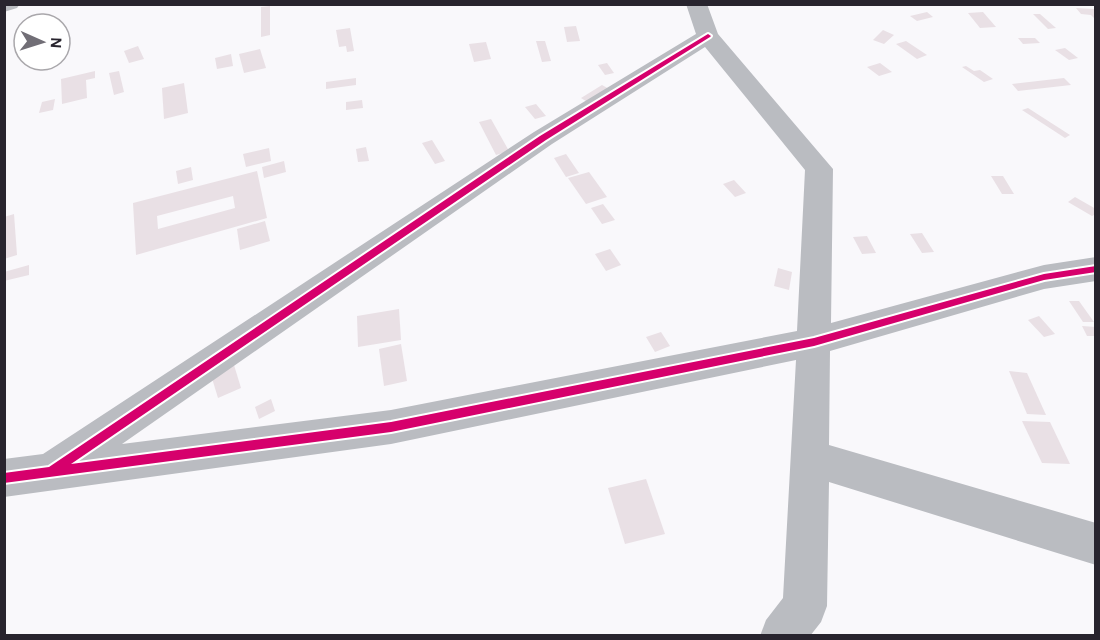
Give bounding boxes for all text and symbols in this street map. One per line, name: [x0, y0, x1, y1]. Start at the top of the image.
north arrow: [12, 12, 72, 72]
text: N: [48, 37, 64, 49]

